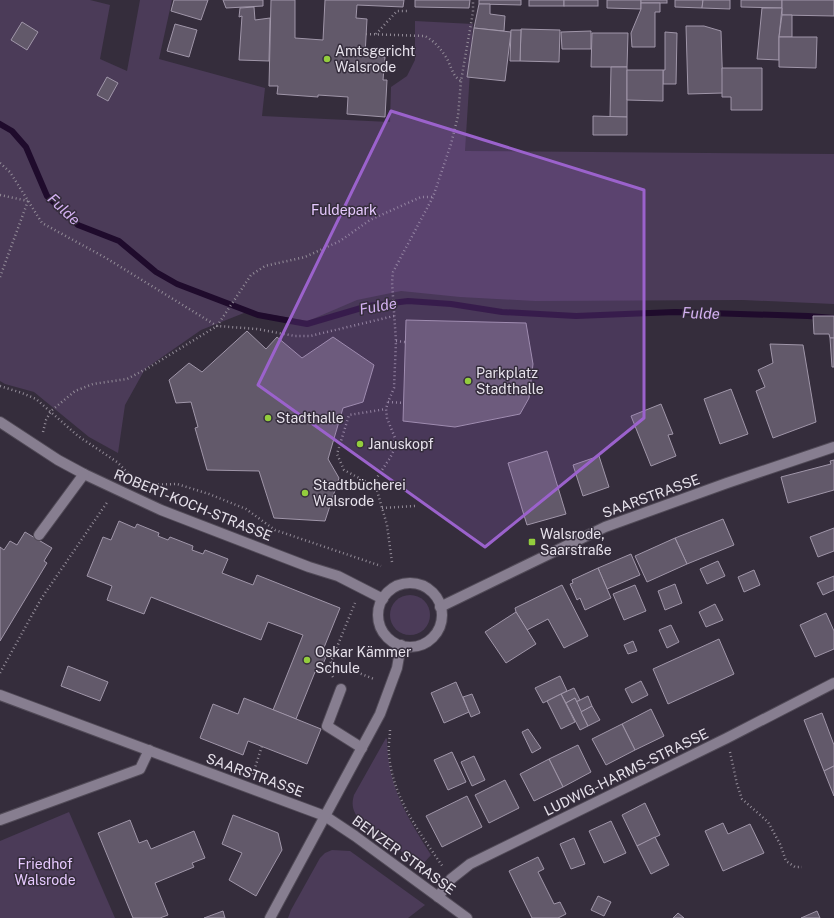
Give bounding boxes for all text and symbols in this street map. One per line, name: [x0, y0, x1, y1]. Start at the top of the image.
place label: Amtsgericht Walsrode: [335, 43, 415, 75]
marker: Amtsgericht Walsrode: [322, 54, 332, 64]
water label: Fulde: [44, 190, 84, 228]
park label: Fuldepark: [311, 202, 377, 218]
water label: Fulde: [358, 294, 398, 318]
water label: Fulde: [682, 304, 720, 322]
place label: Parkplatz Stadthalle: [476, 365, 544, 397]
marker: Parkplatz Stadthalle: [463, 376, 473, 386]
place label: Stadthalle: [276, 410, 344, 426]
marker: Stadthalle: [263, 413, 273, 423]
place label: Januskopf: [368, 436, 434, 452]
marker: Januskopf: [355, 439, 365, 449]
street label: ROBERT-KOCH-STRASSE: [112, 466, 274, 544]
street label: SAARSTRASSE: [600, 471, 702, 521]
place label: Stadtbücherei Walsrode: [313, 477, 406, 509]
marker: Stadtbücherei Walsrode: [300, 488, 310, 498]
place label: Walsrode, Saarstraße: [540, 526, 612, 558]
marker: Walsrode, Saarstraße: [527, 537, 537, 547]
place label: Oskar Kämmer Schule: [315, 644, 411, 676]
marker: Oskar Kämmer Schule: [302, 655, 312, 665]
street label: LUDWIG-HARMS-STRASSE: [541, 725, 711, 819]
street label: SAARSTRASSE: [204, 750, 306, 800]
street label: BENZER STRASSE: [349, 812, 459, 898]
park label: Friedhof Walsrode: [14, 856, 76, 888]

